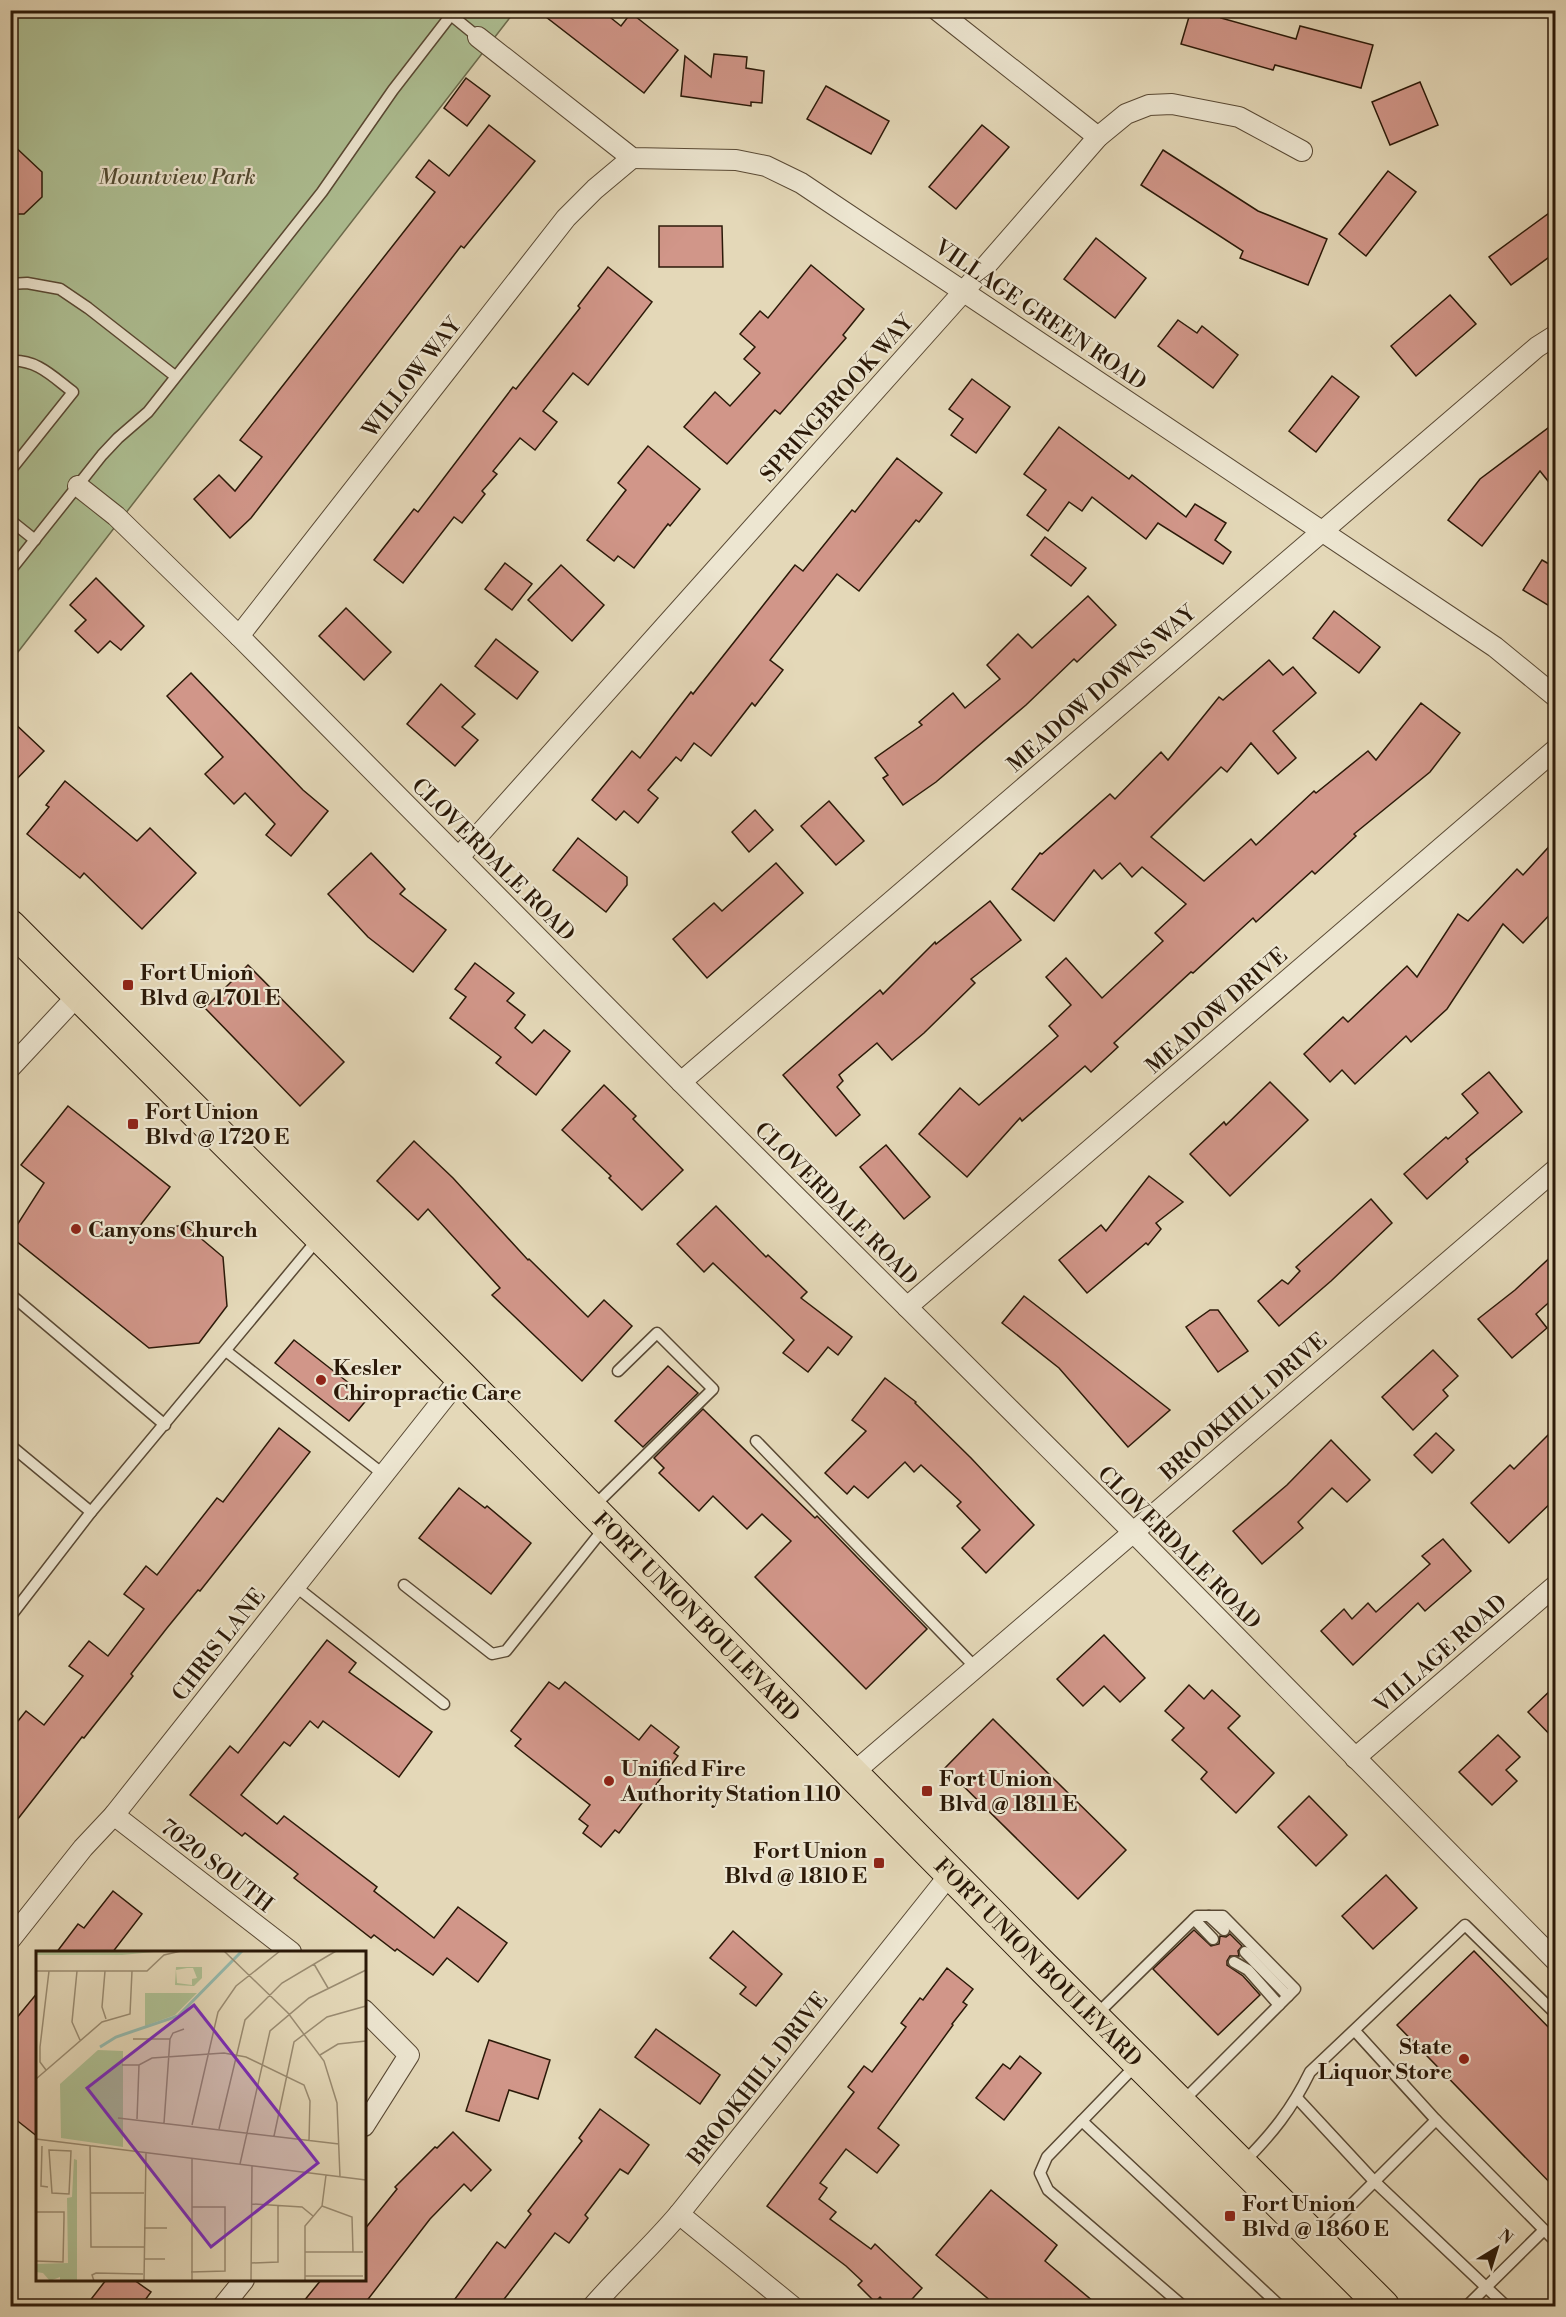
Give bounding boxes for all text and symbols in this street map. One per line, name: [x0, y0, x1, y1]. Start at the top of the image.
park label: Mountview Park: [98, 164, 256, 191]
street label: VILLAGE GREEN ROAD: [928, 234, 1151, 396]
street label: SPRINGBROOK WAY: [755, 309, 920, 488]
street label: WILLOW WAY: [356, 311, 468, 444]
street label: MEADOW DOWNS WAY: [1002, 599, 1203, 778]
street label: CLOVERDALE ROAD: [406, 773, 580, 947]
street label: MEADOW DRIVE: [1141, 942, 1293, 1080]
place label: Fort Union Blvd @ 1701 E: [140, 960, 280, 1012]
marker: Fort Union Blvd @ 1701 E: [121, 978, 135, 992]
place label: Fort Union Blvd @ 1720 E: [145, 1099, 289, 1151]
marker: Fort Union Blvd @ 1720 E: [126, 1117, 140, 1131]
street label: CLOVERDALE ROAD: [749, 1117, 923, 1291]
place label: Canyons Church: [88, 1217, 258, 1244]
marker: Canyons Church: [69, 1222, 83, 1236]
street label: BROOKHILL DRIVE: [1154, 1327, 1333, 1488]
place label: Kesler Chiropractic Care: [333, 1355, 522, 1407]
marker: Kesler Chiropractic Care: [314, 1373, 328, 1387]
street label: CLOVERDALE ROAD: [1092, 1461, 1266, 1635]
street label: FORT UNION BOULEVARD: [587, 1507, 805, 1728]
street label: CHRIS LANE: [167, 1583, 272, 1707]
street label: VILLAGE ROAD: [1368, 1589, 1513, 1720]
place label: Unified Fire Authority Station 110: [620, 1756, 841, 1808]
place label: Fort Union Blvd @ 1811 E: [939, 1766, 1077, 1818]
marker: Unified Fire Authority Station 110: [602, 1774, 616, 1788]
marker: Fort Union Blvd @ 1811 E: [920, 1784, 934, 1798]
street label: 7020 SOUTH: [154, 1814, 278, 1919]
place label: Fort Union Blvd @ 1810 E: [725, 1838, 867, 1890]
street label: FORT UNION BOULEVARD: [928, 1853, 1147, 2073]
marker: Fort Union Blvd @ 1810 E: [872, 1856, 886, 1870]
inset map: [36, 1951, 366, 2281]
street label: BROOKHILL DRIVE: [682, 1987, 834, 2172]
place label: State Liquor Store: [1318, 2034, 1452, 2086]
marker: State Liquor Store: [1457, 2052, 1471, 2066]
place label: Fort Union Blvd @ 1860 E: [1242, 2191, 1389, 2243]
marker: Fort Union Blvd @ 1860 E: [1223, 2209, 1237, 2223]
north arrow: [1467, 2218, 1527, 2278]
text: N: [1494, 2225, 1517, 2249]

